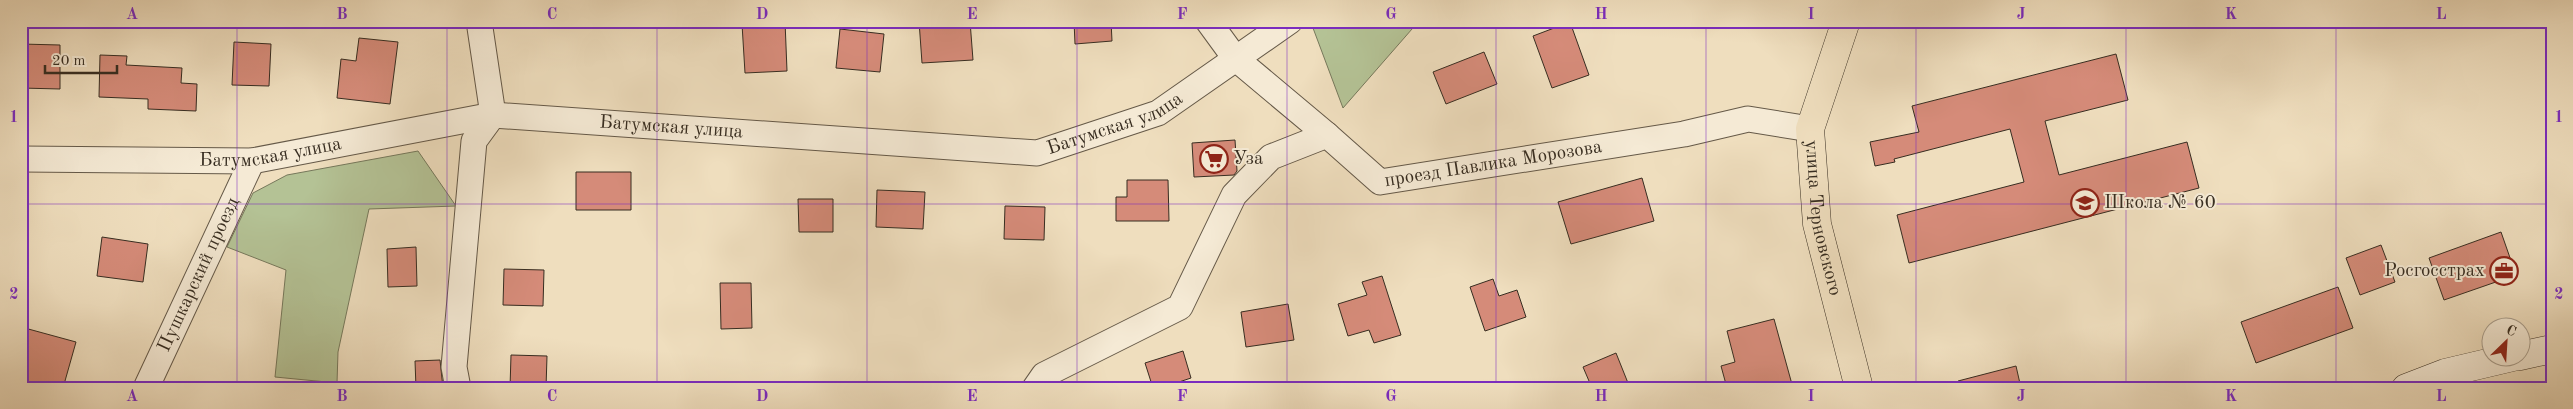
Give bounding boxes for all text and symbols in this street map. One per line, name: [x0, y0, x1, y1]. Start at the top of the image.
text: A: [126, 7, 138, 23]
text: B: [336, 7, 348, 23]
text: C: [547, 7, 557, 23]
text: D: [756, 7, 768, 23]
text: E: [966, 7, 978, 23]
text: F: [1177, 7, 1188, 23]
text: G: [1385, 7, 1397, 23]
text: H: [1594, 7, 1608, 23]
text: I: [1807, 7, 1815, 23]
text: J: [2017, 7, 2026, 23]
text: K: [2225, 7, 2237, 23]
text: L: [2436, 7, 2447, 23]
scale bar: [45, 42, 118, 74]
text: 20 m: [52, 54, 86, 69]
street label: Батумская улица: [1045, 89, 1187, 158]
text: 1: [9, 110, 19, 126]
text: 1: [2554, 110, 2564, 126]
street label: Батумская улица: [599, 113, 744, 142]
street label: Батумская улица: [199, 135, 344, 170]
street label: проезд Павлика Морозова: [1383, 137, 1604, 191]
street label: улица Терновского: [1801, 140, 1845, 298]
supermarket icon: Уза: [1199, 144, 1229, 174]
place label: Уза: [1233, 150, 1264, 169]
school or university icon: Школа № 60: [2070, 188, 2100, 218]
street label: Пушкарский проезд: [155, 194, 243, 355]
place label: Школа № 60: [2104, 194, 2216, 213]
office icon: Росгосстрах: [2489, 256, 2519, 286]
place label: Росгосстрах: [2384, 262, 2485, 281]
text: 2: [9, 287, 19, 303]
text: 2: [2554, 287, 2564, 303]
north arrow: [2480, 316, 2530, 366]
text: С: [2504, 323, 2518, 339]
text: A: [126, 389, 138, 405]
text: B: [336, 389, 348, 405]
text: C: [547, 389, 557, 405]
text: D: [756, 389, 768, 405]
text: E: [966, 389, 978, 405]
text: F: [1177, 389, 1188, 405]
text: G: [1385, 389, 1397, 405]
text: H: [1594, 389, 1608, 405]
text: I: [1807, 389, 1815, 405]
text: J: [2017, 389, 2026, 405]
text: K: [2225, 389, 2237, 405]
text: L: [2436, 389, 2447, 405]

